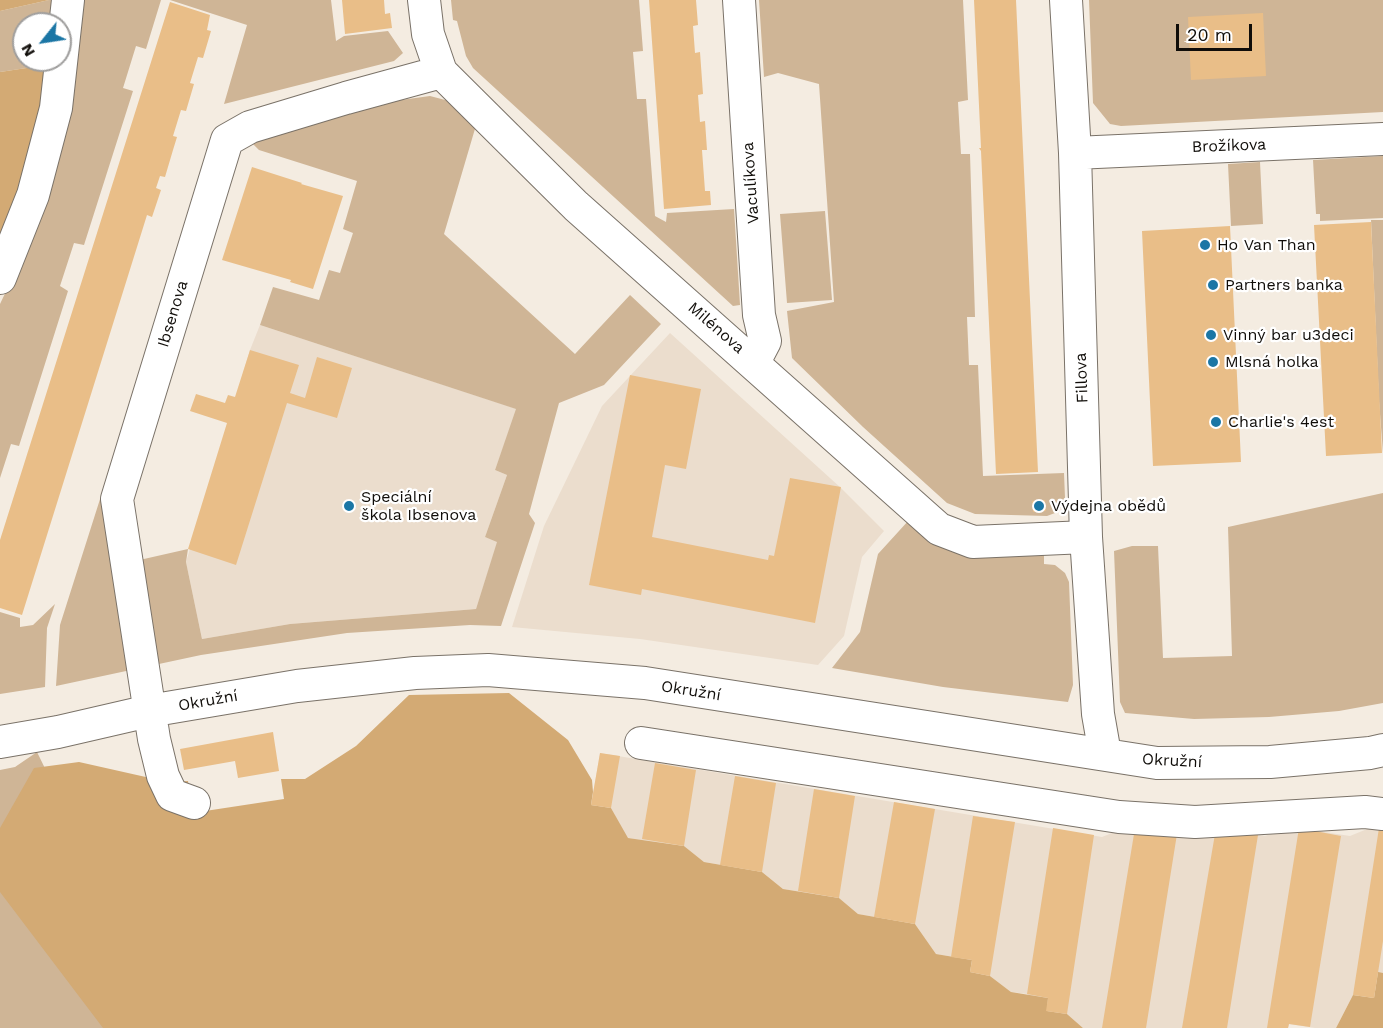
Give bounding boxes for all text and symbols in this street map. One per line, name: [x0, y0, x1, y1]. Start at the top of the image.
north arrow: [12, 12, 72, 72]
scale bar: [1179, 12, 1256, 50]
text: 20 m: [1187, 24, 1232, 45]
text: N: [17, 40, 39, 60]
street label: Brožíkova: [1191, 135, 1267, 157]
street label: Vaculíkova: [739, 141, 763, 225]
place label: Ho Van Than: [1217, 235, 1316, 255]
marker: Ho Van Than: [1198, 238, 1212, 252]
place label: Partners banka: [1225, 275, 1343, 295]
street label: Ibsenova: [154, 278, 192, 350]
marker: Partners banka: [1206, 278, 1220, 292]
street label: Milénova: [684, 298, 748, 358]
place label: Vinný bar u3deci: [1223, 325, 1354, 345]
marker: Vinný bar u3deci: [1204, 328, 1218, 342]
street label: Fillova: [1072, 352, 1092, 404]
place label: Mlsná holka: [1225, 352, 1319, 372]
marker: Mlsná holka: [1206, 355, 1220, 369]
place label: Charlie's 4est: [1228, 412, 1334, 432]
marker: Charlie's 4est: [1209, 415, 1223, 429]
place label: Speciální škola Ibsenova: [361, 487, 476, 525]
place label: Výdejna obědů: [1051, 496, 1166, 516]
marker: Speciální škola Ibsenova: [342, 499, 356, 513]
marker: Výdejna obědů: [1032, 499, 1046, 513]
street label: Okružní: [660, 677, 722, 705]
street label: Okružní: [177, 686, 239, 716]
street label: Okružní: [1142, 750, 1202, 772]

